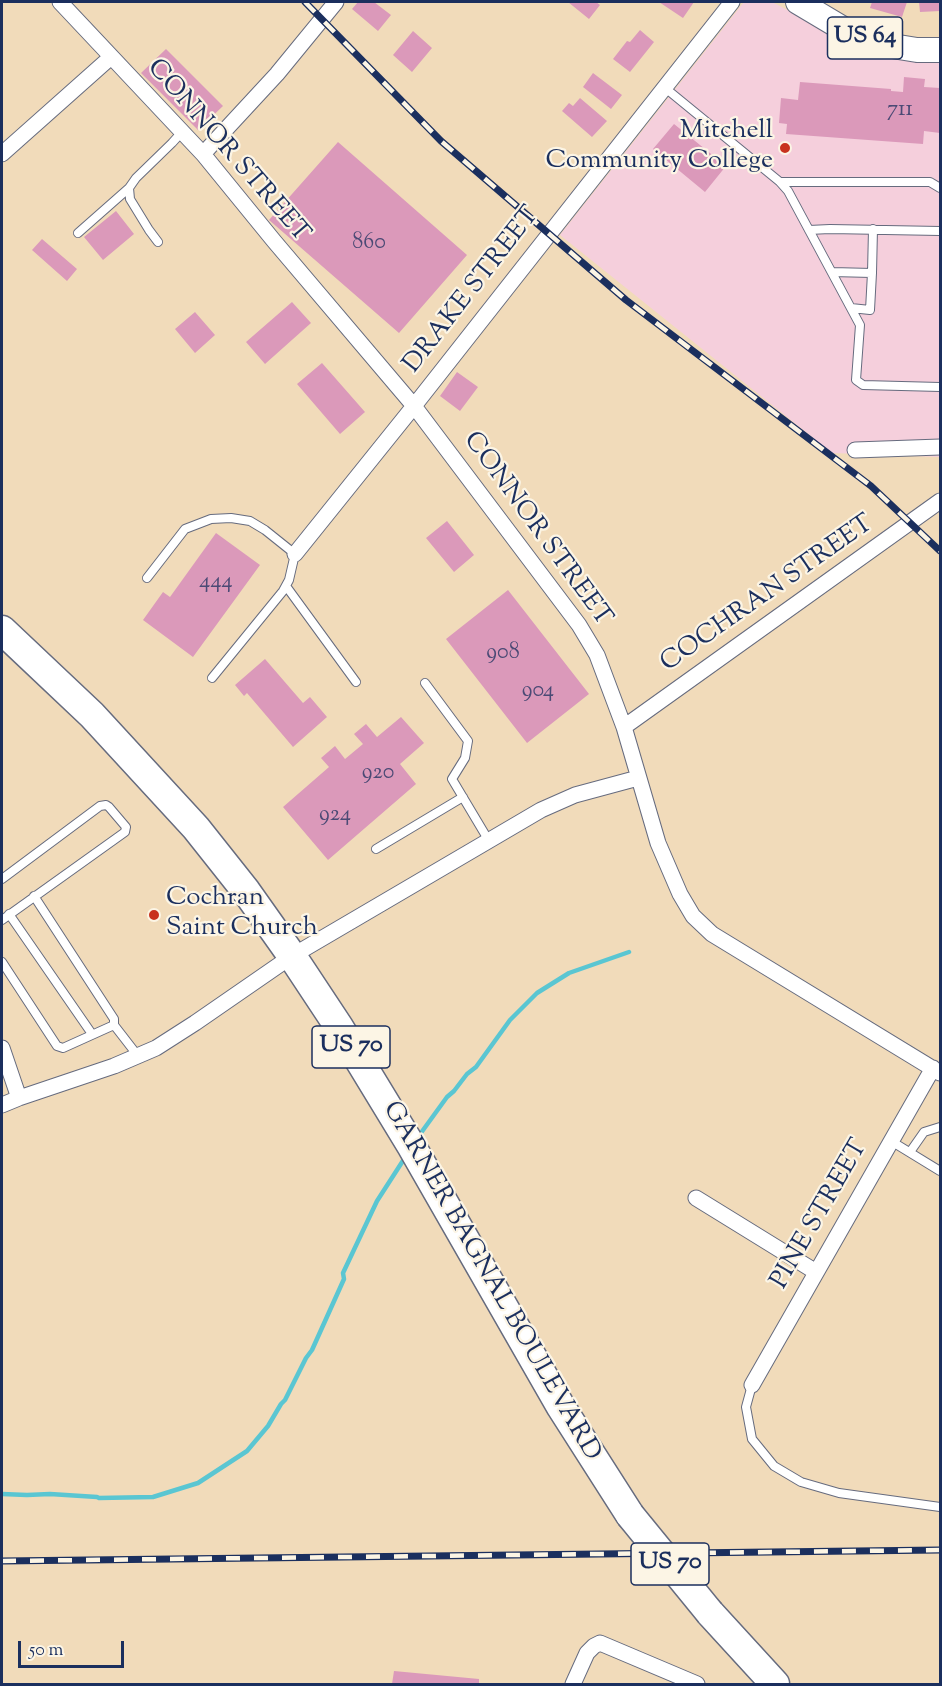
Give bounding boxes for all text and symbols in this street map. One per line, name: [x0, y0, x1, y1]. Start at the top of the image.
road number: US 64: [828, 17, 902, 59]
street label: CONNOR STREET: [139, 54, 315, 250]
house number: 711: [887, 98, 913, 124]
place label: Mitchell Community College: [545, 117, 773, 178]
marker: Mitchell Community College: [778, 141, 792, 155]
street label: DRAKE STREET: [398, 202, 548, 380]
house number: 860: [352, 231, 386, 257]
street label: CONNOR STREET: [455, 427, 617, 633]
street label: COCHRAN STREET: [655, 510, 881, 680]
house number: 444: [199, 570, 233, 596]
house number: 908: [486, 641, 520, 667]
house number: 904: [522, 679, 554, 705]
house number: 920: [362, 761, 394, 787]
house number: 924: [319, 803, 351, 829]
place label: Cochran Saint Church: [166, 884, 318, 946]
marker: Cochran Saint Church: [147, 908, 161, 922]
road number: US 70: [312, 1026, 390, 1068]
street label: GARNER BAGNAL BOULEVARD: [374, 1097, 606, 1467]
street label: PINE STREET: [766, 1135, 876, 1295]
road number: US 70: [631, 1543, 709, 1585]
scale bar: [21, 1629, 128, 1667]
text: 50 m: [29, 1638, 63, 1664]

